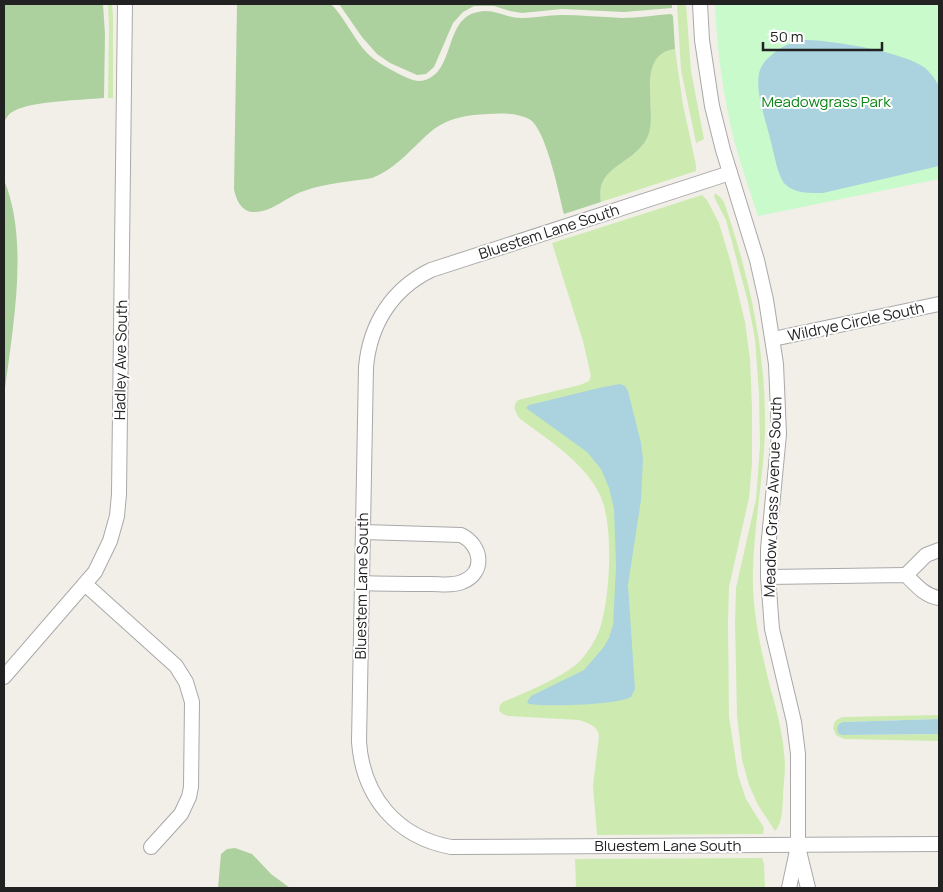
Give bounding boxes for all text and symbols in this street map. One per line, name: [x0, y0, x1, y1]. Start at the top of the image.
scale bar: [763, 20, 882, 52]
text: 50 m: [770, 26, 804, 47]
park label: Meadowgrass Park: [761, 91, 891, 112]
street label: Bluestem Lane South: [476, 199, 622, 264]
street label: Wildrye Circle South: [786, 297, 926, 346]
street label: Hadley Ave South: [109, 300, 132, 420]
street label: Meadow Grass Avenue South: [759, 396, 786, 598]
street label: Bluestem Lane South: [350, 512, 373, 660]
street label: Bluestem Lane South: [595, 835, 741, 856]

